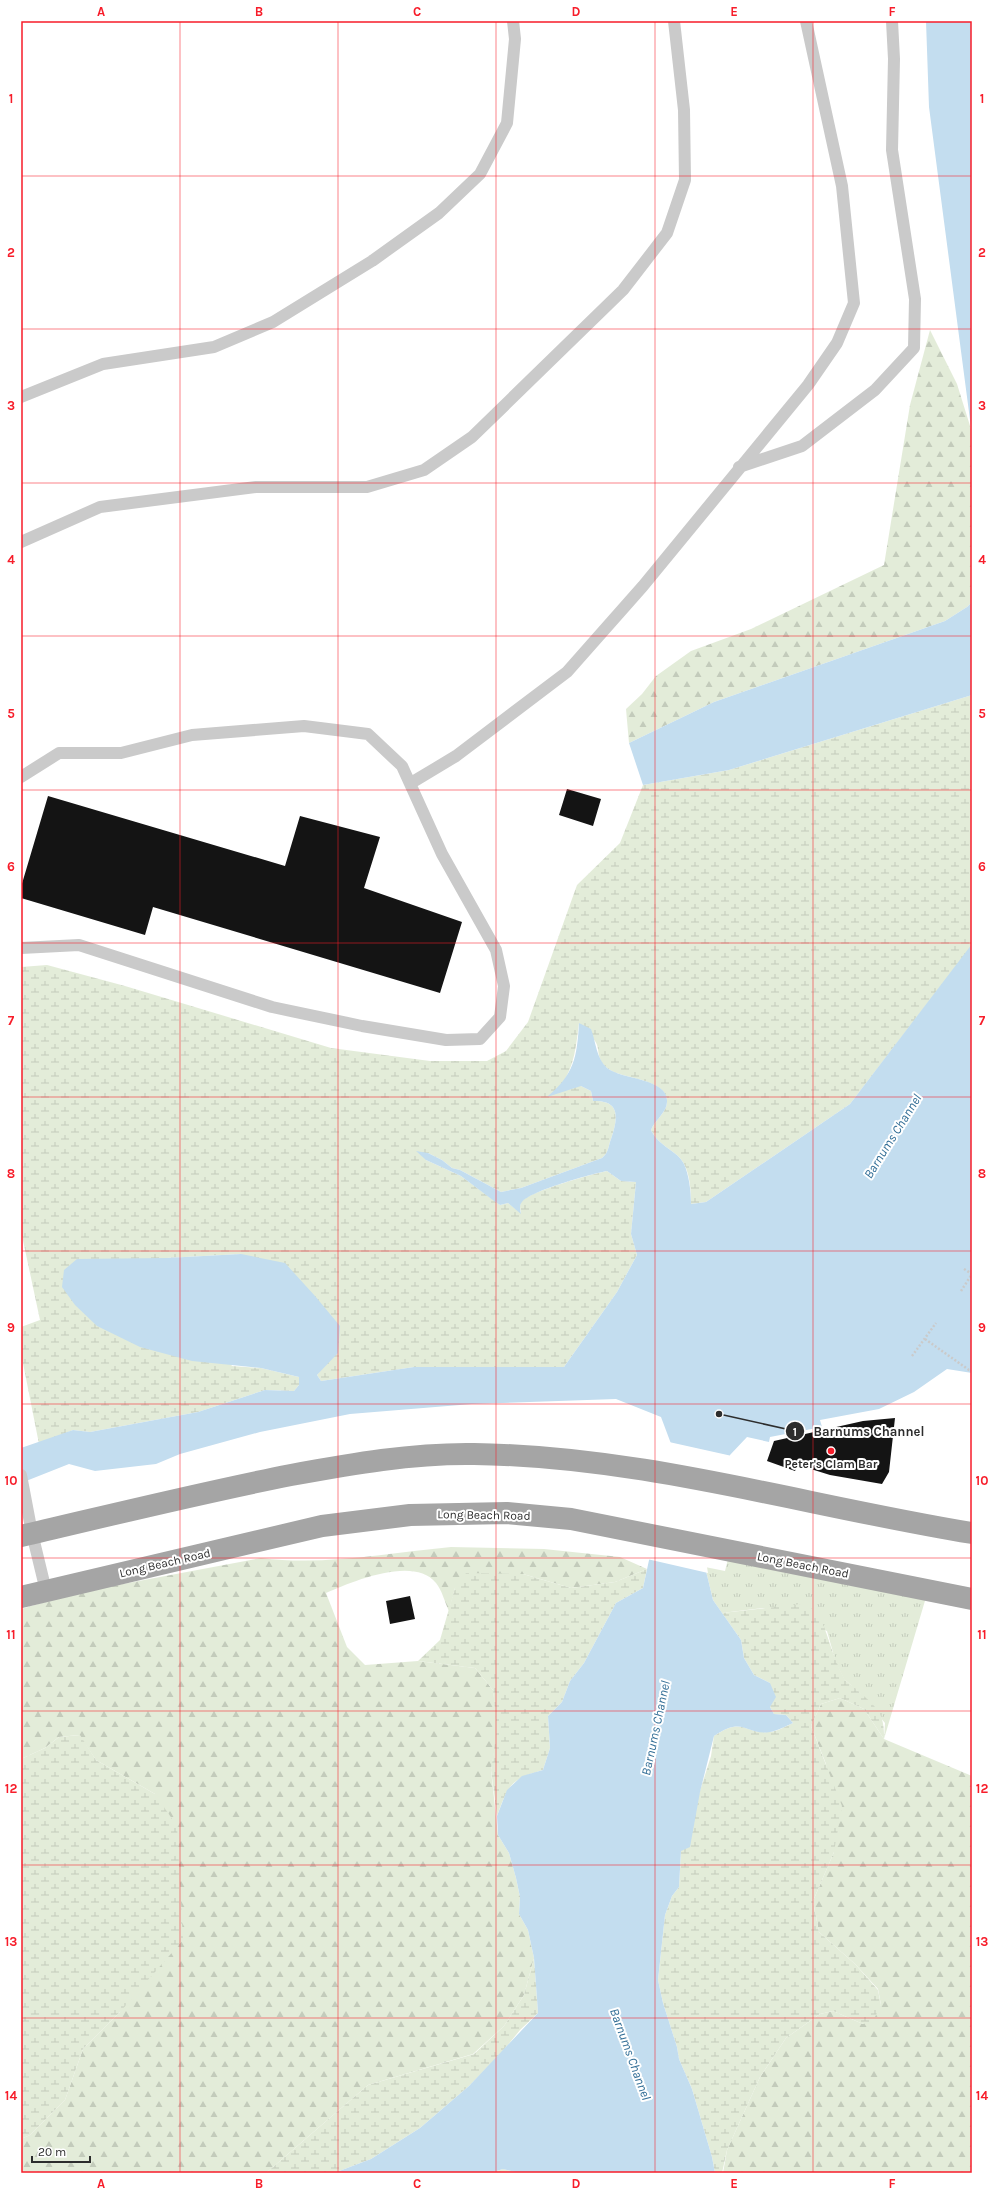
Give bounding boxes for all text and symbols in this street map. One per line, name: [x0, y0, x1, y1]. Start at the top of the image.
text: A: [97, 4, 105, 19]
text: B: [255, 4, 263, 19]
text: C: [413, 4, 421, 19]
text: D: [572, 4, 581, 19]
text: E: [730, 4, 738, 19]
text: F: [888, 4, 896, 19]
text: 1: [9, 91, 13, 106]
text: 1: [980, 91, 984, 106]
text: 2: [7, 245, 15, 260]
text: 2: [978, 245, 986, 260]
text: 3: [7, 398, 15, 413]
text: 3: [978, 398, 986, 413]
text: 4: [7, 552, 15, 567]
text: 4: [978, 552, 986, 567]
text: 5: [7, 706, 15, 721]
text: 5: [978, 706, 986, 721]
text: 6: [7, 859, 15, 874]
text: 6: [978, 859, 986, 874]
text: 7: [8, 1013, 15, 1028]
text: 7: [979, 1013, 986, 1028]
water label: Barnums Channel: [860, 1091, 924, 1181]
text: 8: [7, 1166, 15, 1181]
text: 8: [978, 1166, 986, 1181]
text: 9: [7, 1320, 15, 1335]
text: 9: [978, 1320, 986, 1335]
callout: Barnums Channel: [785, 1419, 932, 1444]
text: Barnums Channel: [814, 1424, 924, 1439]
text: 1: [793, 1425, 797, 1439]
marker: Peter's Clam Bar: [826, 1446, 836, 1456]
place label: Peter's Clam Bar: [785, 1457, 878, 1471]
text: 10: [5, 1473, 17, 1488]
text: 10: [976, 1473, 988, 1488]
street label: Long Beach Road: [437, 1507, 531, 1523]
street label: Long Beach Road: [118, 1546, 212, 1580]
street label: Long Beach Road: [756, 1549, 850, 1581]
text: 11: [6, 1627, 16, 1642]
text: 11: [977, 1627, 987, 1642]
water label: Barnums Channel: [638, 1679, 673, 1777]
text: 12: [5, 1781, 17, 1796]
text: 12: [976, 1781, 988, 1796]
text: 13: [5, 1934, 17, 1949]
text: 13: [976, 1934, 988, 1949]
water label: Barnums Channel: [607, 2006, 654, 2102]
text: 14: [5, 2088, 17, 2103]
text: 14: [976, 2088, 988, 2103]
scale bar: [32, 2138, 90, 2164]
text: 20 m: [38, 2145, 66, 2159]
text: A: [97, 2176, 105, 2191]
text: B: [255, 2176, 263, 2191]
text: C: [413, 2176, 421, 2191]
text: D: [572, 2176, 581, 2191]
text: E: [730, 2176, 738, 2191]
text: F: [888, 2176, 896, 2191]

